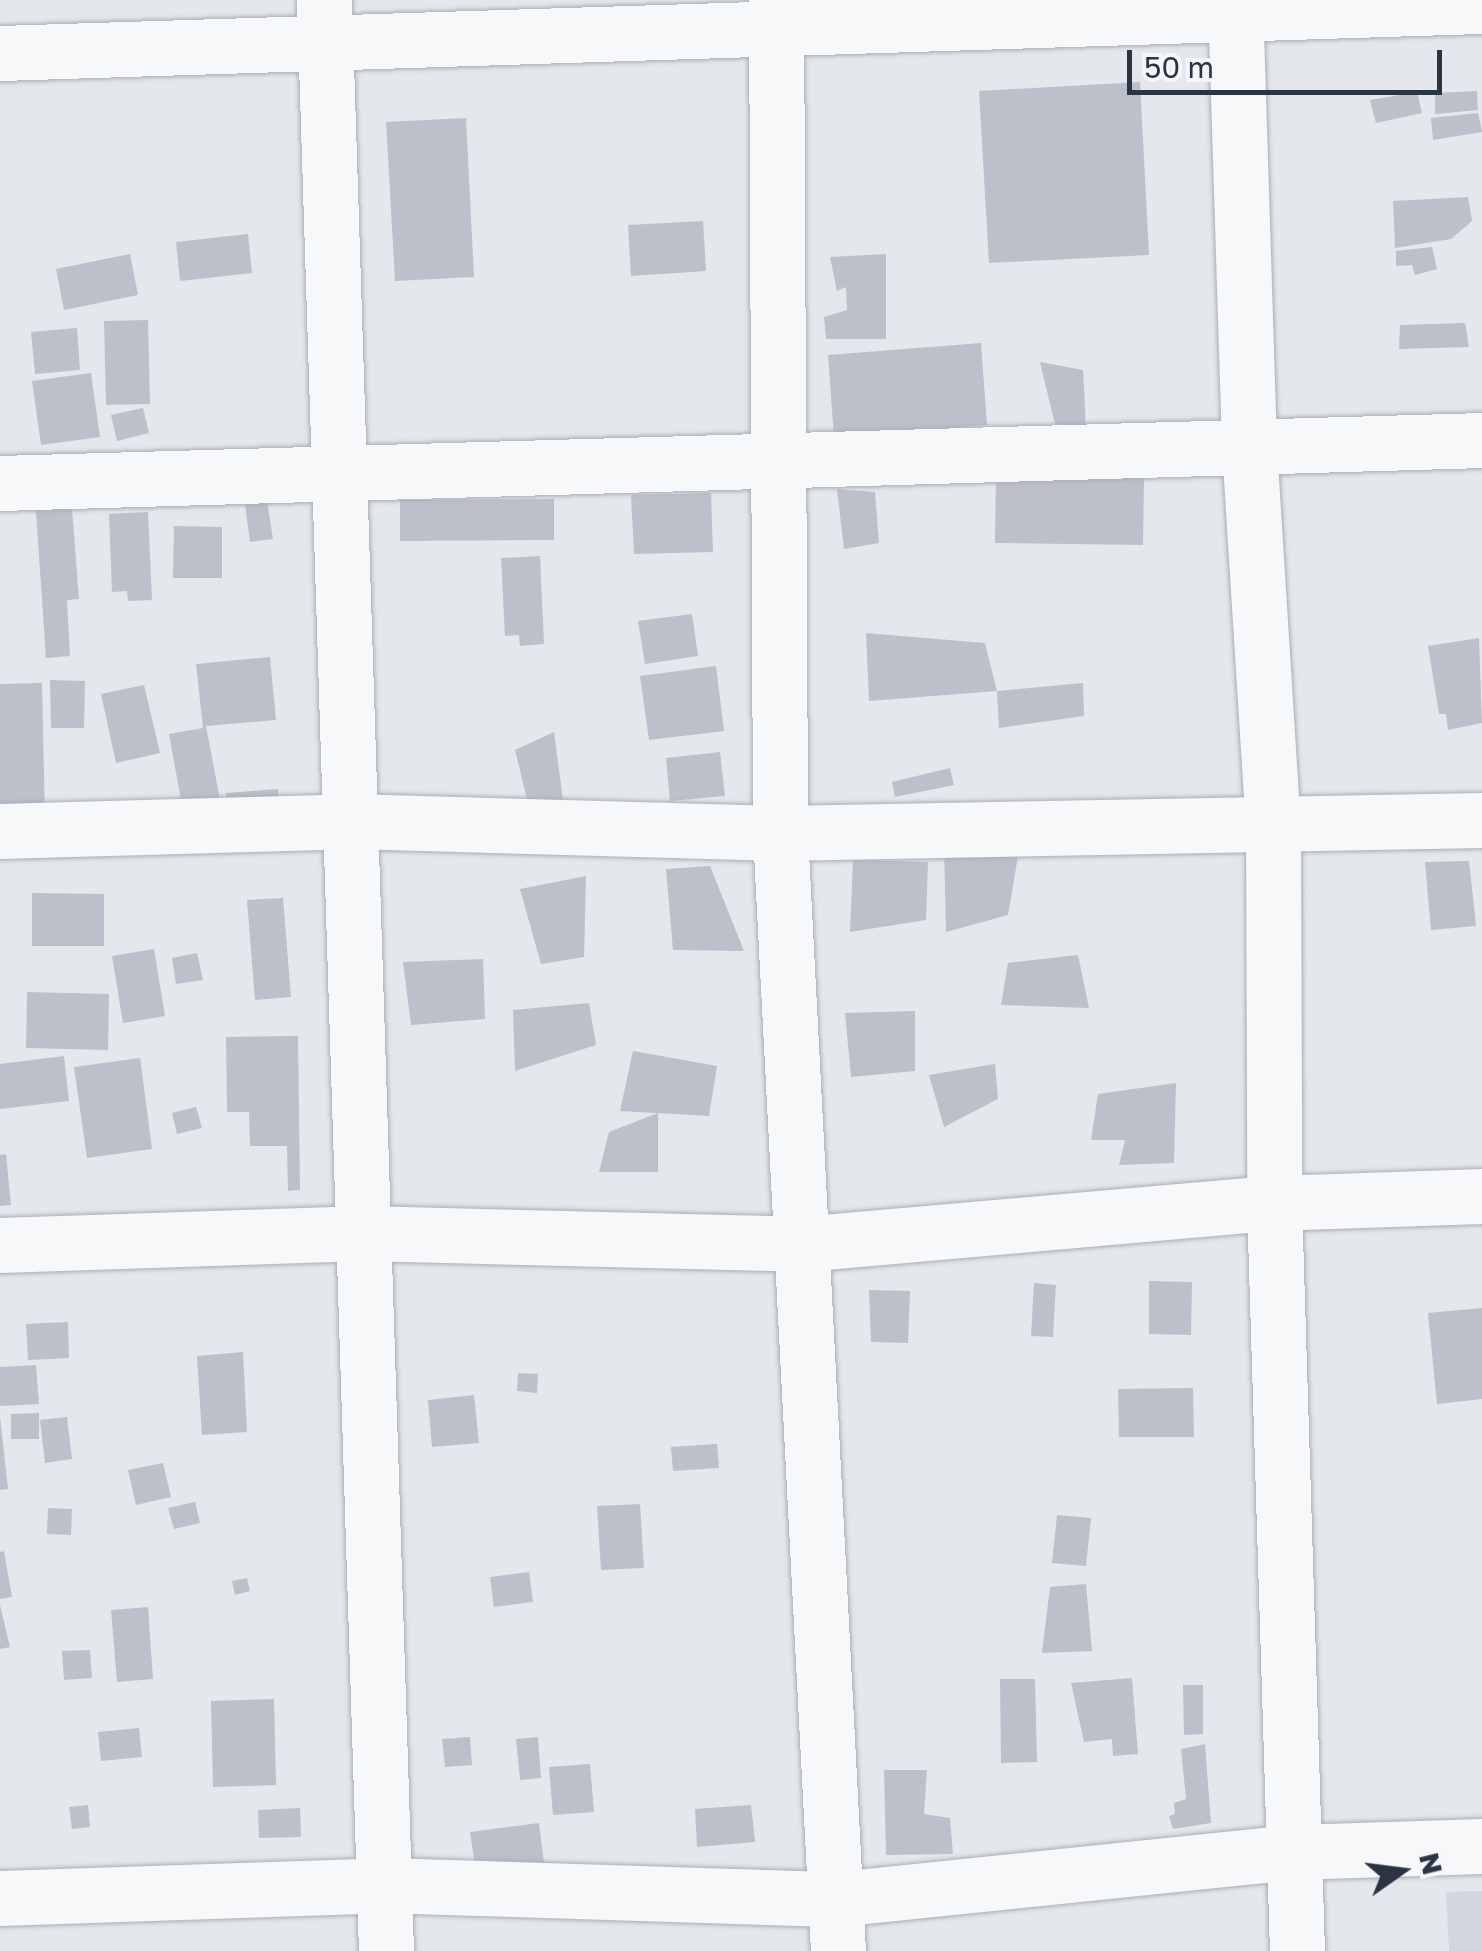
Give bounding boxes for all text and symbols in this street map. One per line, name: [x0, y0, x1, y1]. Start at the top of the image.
scale bar: [1132, 30, 1447, 92]
text: 50 m: [1144, 49, 1214, 85]
north arrow: [1352, 1821, 1452, 1921]
text: N: [1413, 1849, 1450, 1878]

